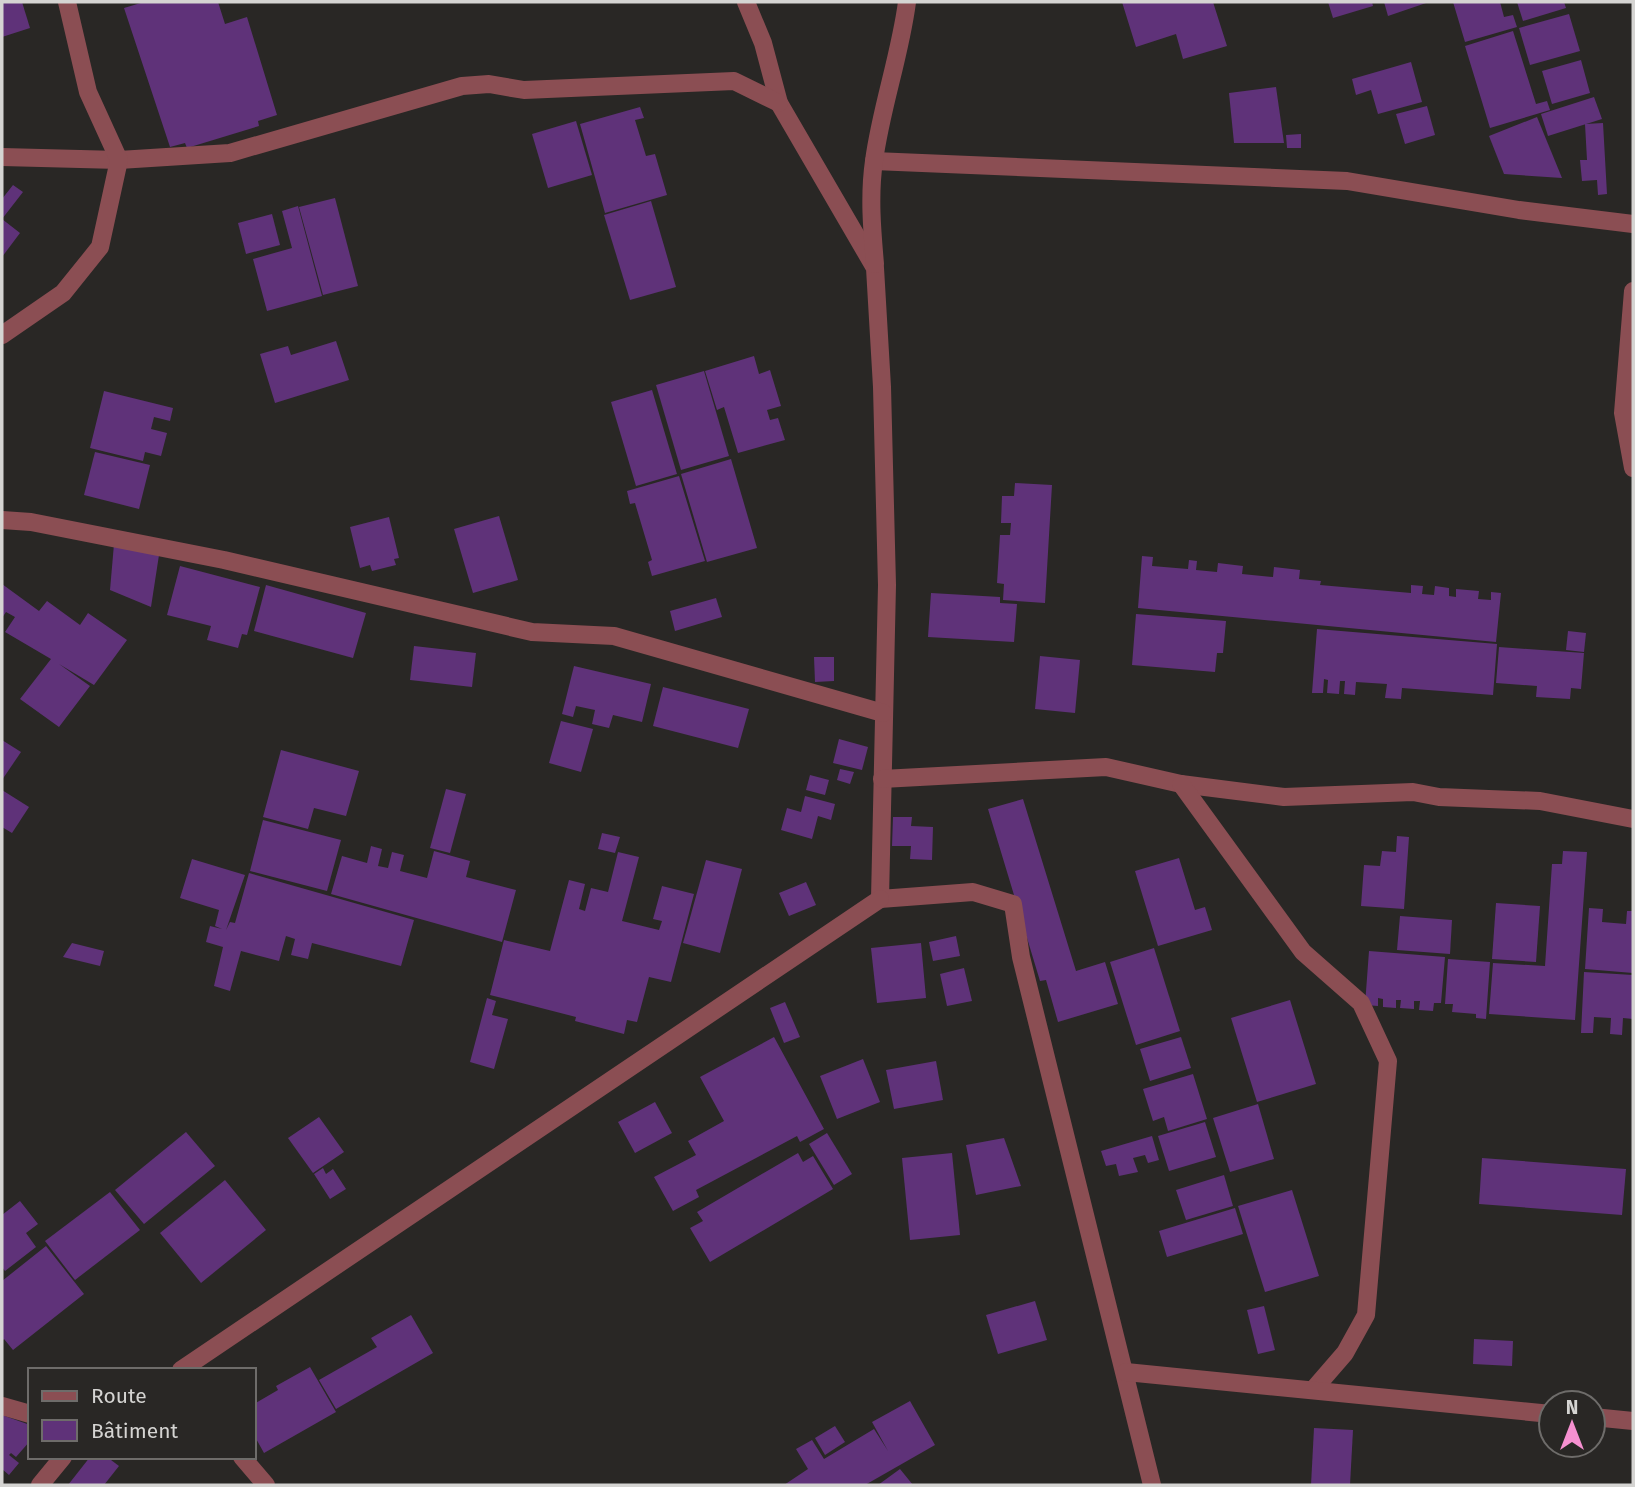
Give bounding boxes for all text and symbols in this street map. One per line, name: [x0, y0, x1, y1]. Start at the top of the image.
legend: [28, 1368, 256, 1459]
text: Route: [91, 1383, 147, 1409]
north arrow: [1537, 1389, 1607, 1459]
text: N: [1566, 1396, 1578, 1419]
text: Bâtiment: [91, 1418, 178, 1444]

